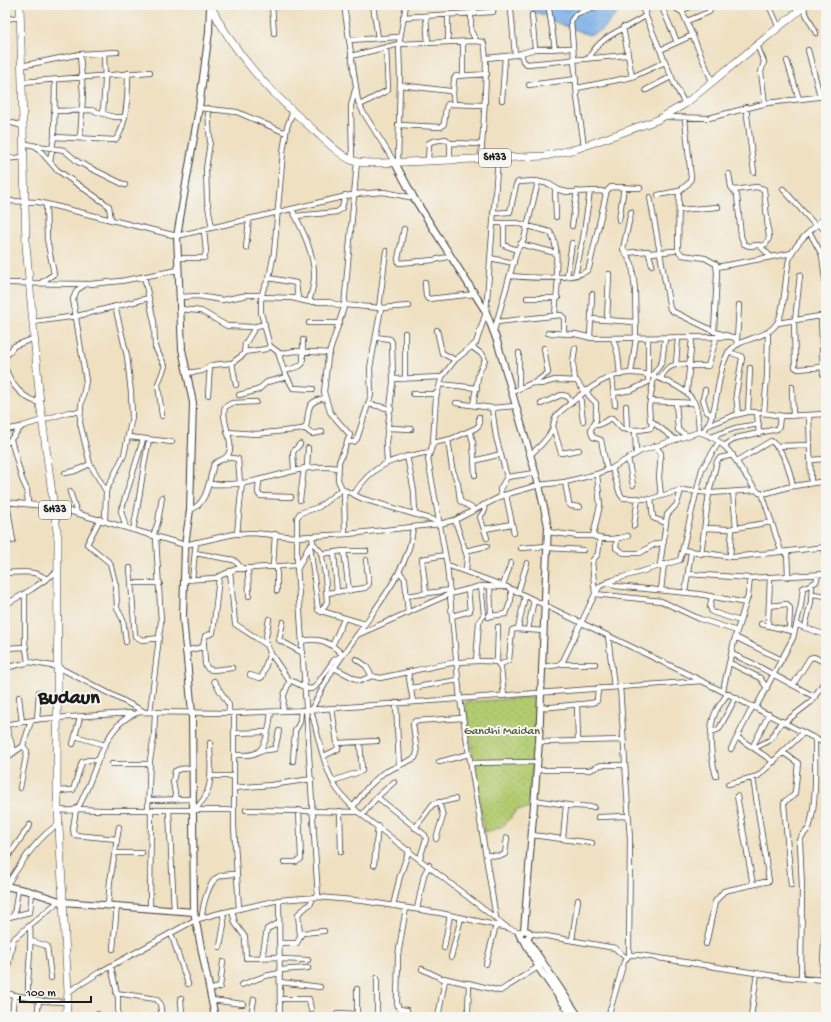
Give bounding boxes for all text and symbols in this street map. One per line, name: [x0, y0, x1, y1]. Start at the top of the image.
road number: SH33: [479, 149, 511, 167]
road number: SH33: [39, 501, 71, 519]
district label: Budaun: [37, 688, 100, 711]
park label: Gandhi Maidan: [464, 725, 540, 739]
scale bar: [20, 978, 91, 1004]
text: 100 m: [25, 987, 56, 1001]

